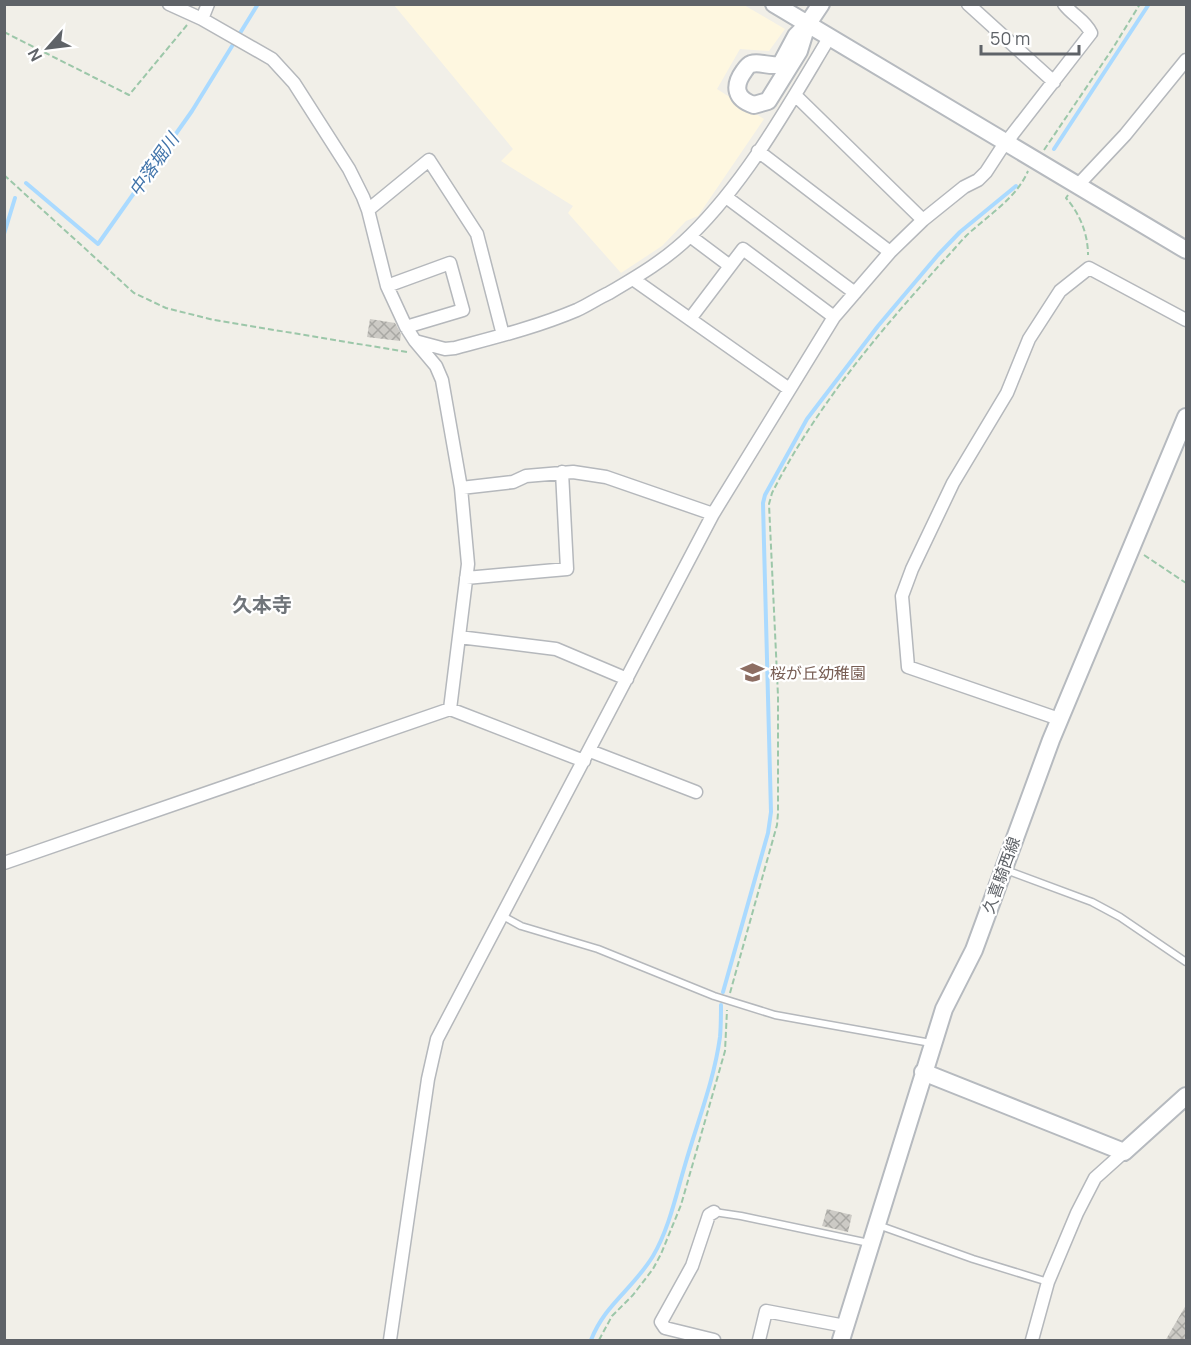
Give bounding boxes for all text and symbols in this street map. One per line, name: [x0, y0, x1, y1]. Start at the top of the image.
north arrow: [18, 18, 78, 78]
scale bar: [981, 18, 1078, 56]
text: 50 m: [990, 26, 1030, 50]
text: N: [22, 45, 47, 65]
water label: 中落堀川: [123, 126, 185, 201]
district label: 久本寺: [232, 591, 292, 618]
school or university icon: 桜が丘幼稚園: [739, 660, 765, 686]
place label: 桜が丘幼稚園: [770, 662, 866, 684]
street label: 久喜騎西線: [977, 834, 1025, 916]

